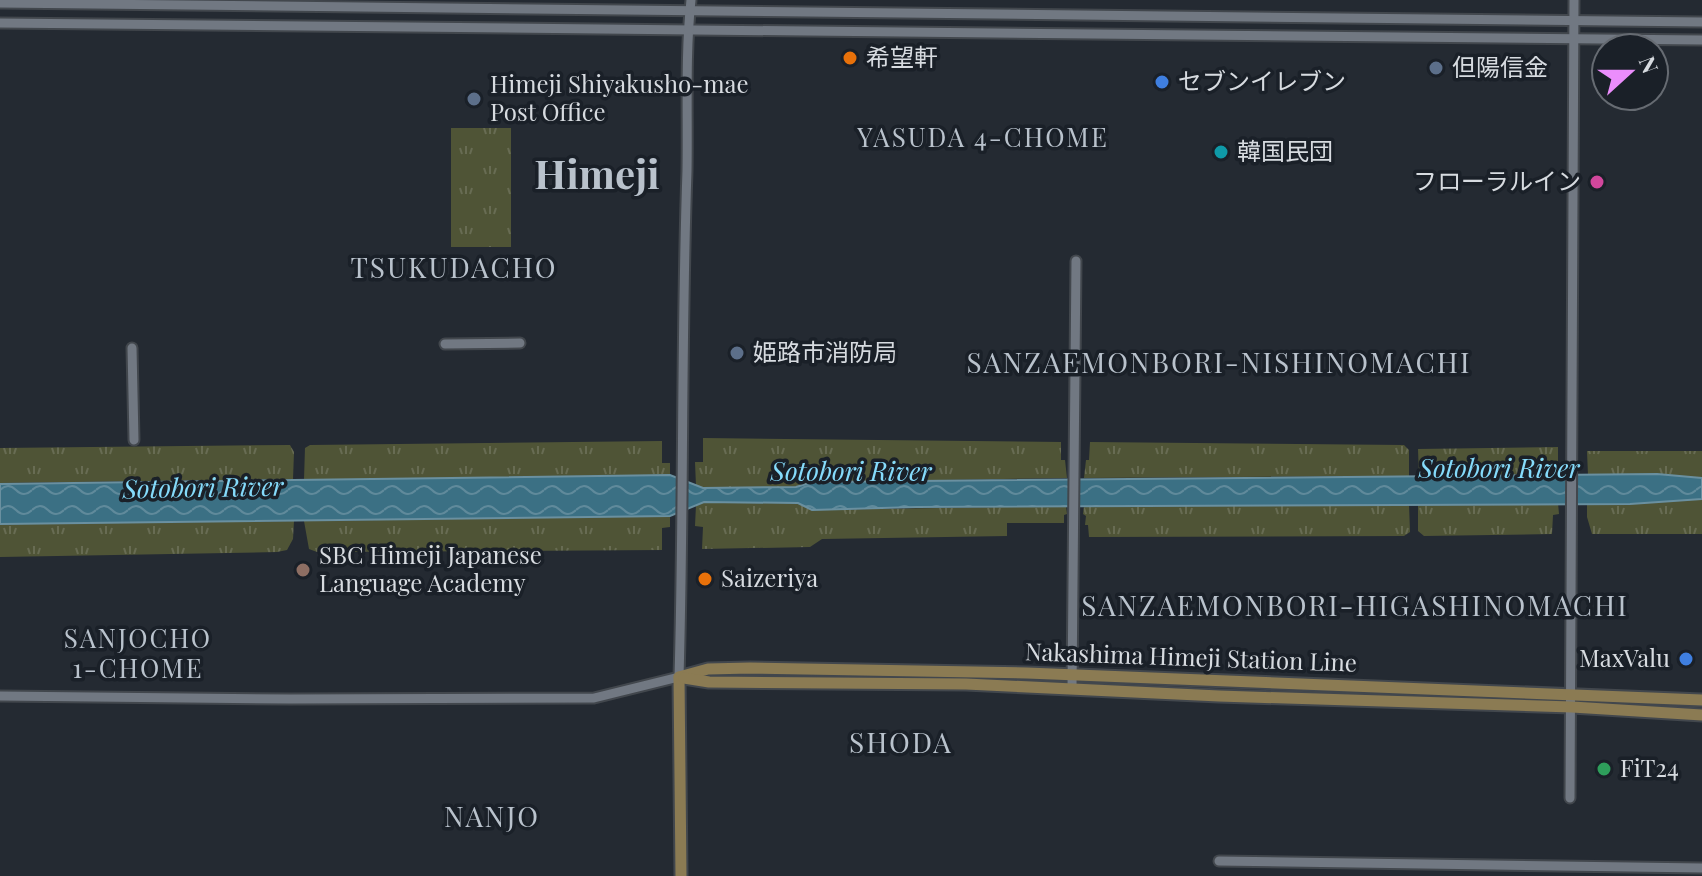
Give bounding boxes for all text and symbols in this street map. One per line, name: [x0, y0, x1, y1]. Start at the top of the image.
north arrow: [1590, 32, 1670, 112]
place label: 希望軒: [866, 40, 938, 72]
marker: 希望軒: [841, 49, 859, 67]
place label: 但陽信金: [1452, 50, 1548, 82]
text: N: [1633, 52, 1666, 77]
marker: 但陽信金: [1427, 59, 1445, 77]
place label: セブンイレブン: [1178, 64, 1346, 96]
place label: Himeji Shiyakusho-mae Post Office: [490, 67, 749, 127]
marker: セブンイレブン: [1153, 73, 1171, 91]
marker: Himeji Shiyakusho-mae Post Office: [465, 90, 483, 108]
district label: YASUDA 4-CHOME: [856, 119, 1109, 154]
place label: 韓国民団: [1237, 134, 1333, 166]
marker: 韓国民団: [1212, 143, 1230, 161]
district label: Himeji: [534, 146, 660, 199]
place label: フローラルイン: [1413, 164, 1581, 196]
marker: フローラルイン: [1588, 173, 1606, 191]
district label: TSUKUDACHO: [350, 248, 558, 285]
place label: 姫路市消防局: [753, 335, 897, 367]
district label: SANZAEMONBORI-NISHINOMACHI: [966, 343, 1472, 380]
marker: 姫路市消防局: [728, 344, 746, 362]
water label: Sotobori River: [1417, 450, 1580, 485]
water label: Sotobori River: [769, 453, 932, 488]
water label: Sotobori River: [121, 468, 285, 505]
place label: SBC Himeji Japanese Language Academy: [319, 538, 542, 598]
marker: SBC Himeji Japanese Language Academy: [294, 561, 312, 579]
place label: Saizeriya: [721, 561, 818, 593]
marker: Saizeriya: [696, 570, 714, 588]
district label: SANZAEMONBORI-HIGASHINOMACHI: [1081, 586, 1629, 623]
district label: SANJOCHO 1-CHOME: [64, 620, 212, 685]
street label: Nakashima Himeji Station Line: [1025, 634, 1358, 678]
place label: MaxValu: [1579, 641, 1670, 673]
marker: MaxValu: [1677, 650, 1695, 668]
district label: SHODA: [849, 723, 953, 760]
place label: FiT24: [1620, 751, 1679, 783]
marker: FiT24: [1595, 760, 1613, 778]
district label: NANJO: [444, 797, 540, 834]

